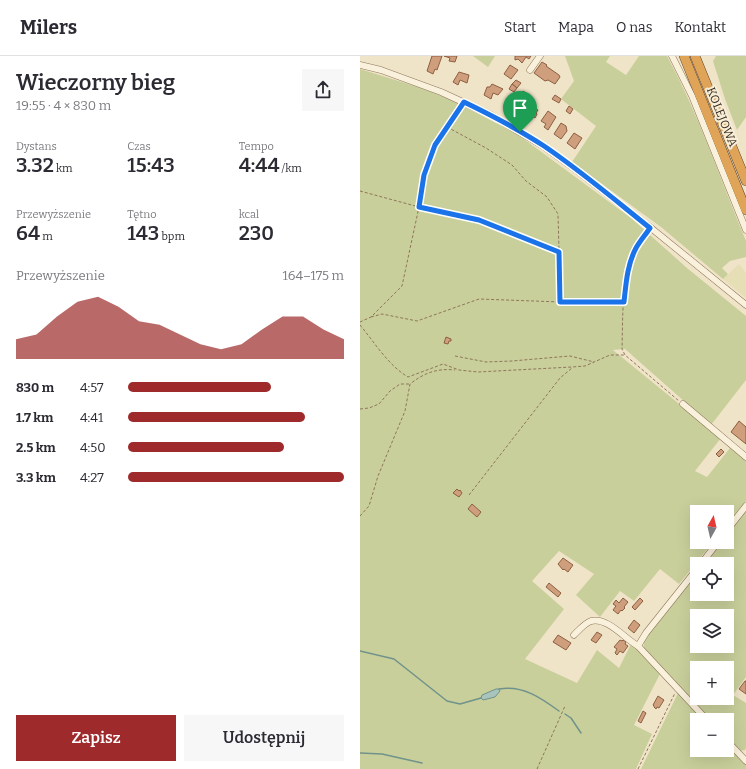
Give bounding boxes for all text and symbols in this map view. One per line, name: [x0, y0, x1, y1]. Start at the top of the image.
text: Milers: [20, 16, 77, 39]
text: Start: [504, 19, 536, 36]
text: Mapa: [558, 19, 594, 36]
text: O nas: [616, 19, 652, 36]
text: Kontakt: [674, 19, 726, 36]
text: Wieczorny bieg: [16, 69, 175, 96]
button: share: [302, 69, 344, 111]
street label: KOLEJOWA: [704, 85, 740, 149]
pin: [503, 91, 537, 132]
icon: arrive: [509, 97, 531, 119]
text: 19:55 · 4 × 830 m: [16, 98, 111, 113]
text: Dystans: [16, 140, 57, 153]
text: Czas: [127, 140, 151, 153]
text: Tempo: [239, 140, 274, 153]
text: 3.32: [16, 153, 54, 177]
text: 15:43: [127, 153, 175, 177]
text: 4:44: [239, 153, 279, 177]
text: km: [54, 162, 73, 175]
text: /km: [279, 162, 302, 175]
text: Przewyższenie: [16, 208, 91, 221]
text: Tętno: [127, 208, 157, 221]
text: kcal: [239, 208, 259, 221]
text: 64: [16, 221, 40, 245]
text: 143: [127, 221, 159, 245]
text: 230: [239, 221, 274, 245]
text: m: [40, 230, 53, 243]
text: bpm: [159, 230, 185, 243]
text: Przewyższenie: [16, 268, 105, 283]
text: 164–175 m: [283, 268, 344, 283]
text: 830 m: [16, 380, 54, 395]
text: 4:57: [80, 380, 104, 395]
text: 1.7 km: [16, 410, 53, 425]
text: 4:41: [80, 410, 103, 425]
text: 2.5 km: [16, 440, 56, 455]
text: 4:50: [80, 440, 106, 455]
text: 3.3 km: [16, 470, 56, 485]
text: 4:27: [80, 470, 104, 485]
north arrow: [690, 505, 734, 549]
map controls: [690, 505, 734, 757]
button: locate: [690, 557, 734, 601]
button: layers: [690, 609, 734, 653]
button: +: [690, 661, 734, 705]
button: −: [690, 713, 734, 757]
button: Zapisz: [16, 715, 176, 761]
button: Udostępnij: [184, 715, 344, 761]

